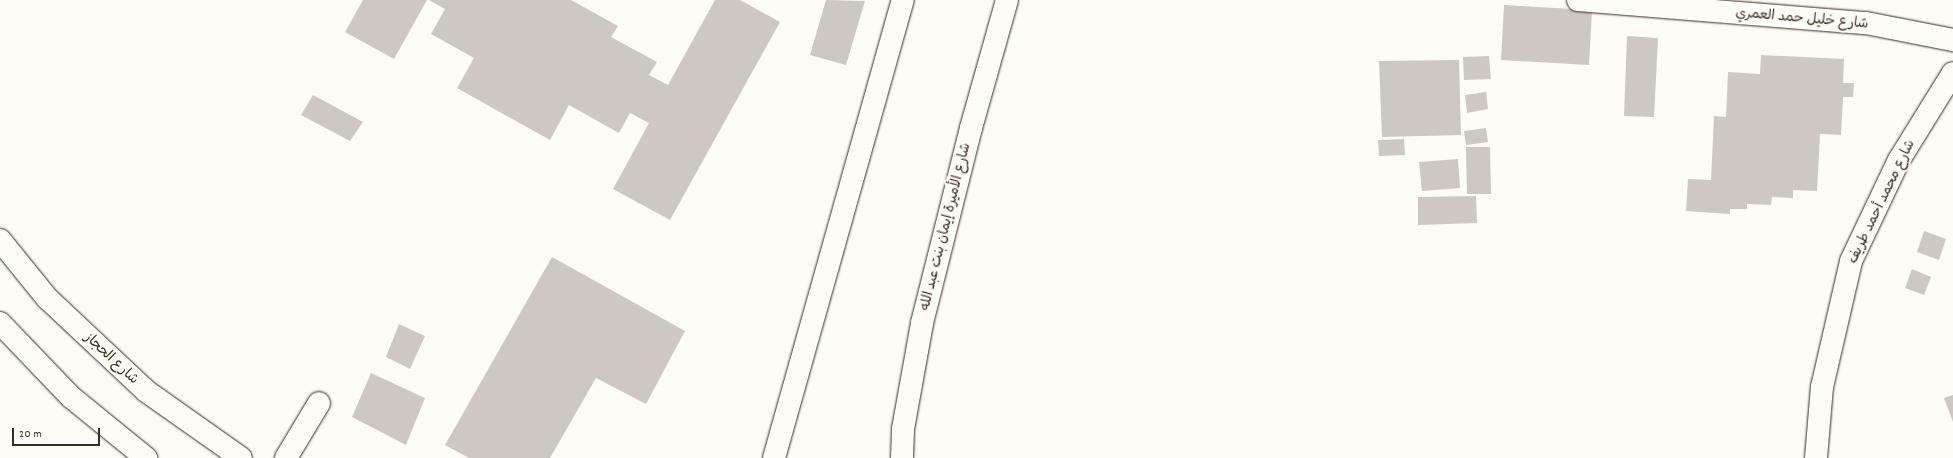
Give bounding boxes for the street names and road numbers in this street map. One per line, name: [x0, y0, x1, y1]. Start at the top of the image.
street label: شارع خليل حمد العمري: [1735, 5, 1869, 33]
street label: شارع محمد أحمد طريف: [1845, 137, 1919, 267]
street label: شارع الأميرة إيمان بنت عبد الله: [917, 141, 975, 313]
street label: شارع الحجاز: [80, 330, 142, 388]

